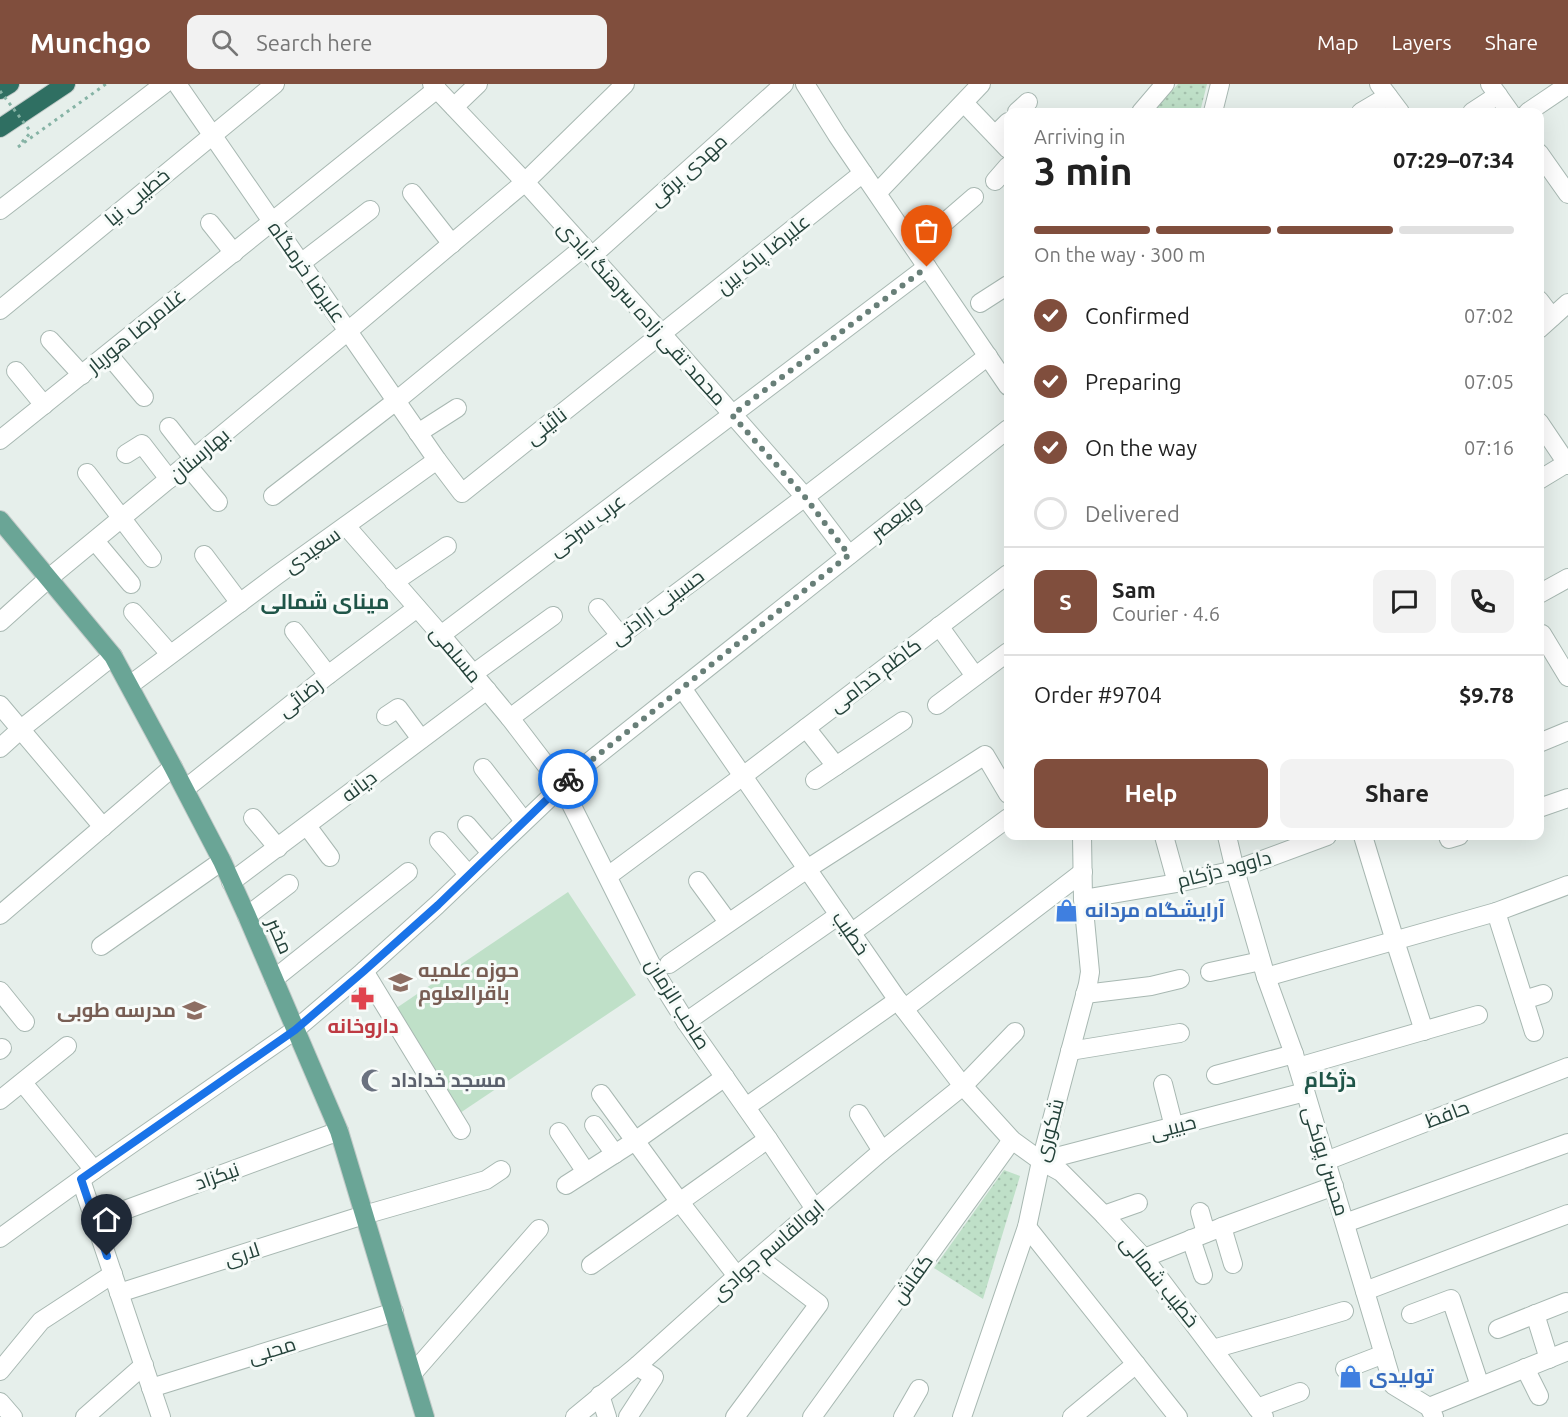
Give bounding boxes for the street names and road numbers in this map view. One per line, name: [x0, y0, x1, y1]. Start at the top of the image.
street label: مهدی برقی: [644, 129, 733, 212]
street label: خطیبی نیا: [100, 163, 175, 232]
street label: علیرضا پاک بین: [711, 209, 815, 300]
street label: محمد تقی زاده سرهنگ آبادی: [552, 216, 731, 411]
street label: علیرضا خرمگاه: [263, 217, 351, 327]
street label: غلامرضا هوریار: [81, 284, 190, 379]
street label: نائینی: [520, 402, 572, 450]
street label: بهارستان: [164, 423, 235, 488]
street label: عرب سرخی: [544, 489, 630, 562]
street label: ولیعصر: [865, 491, 926, 546]
street label: سعیدی: [279, 522, 346, 579]
street label: حسینی ارادتی: [605, 564, 709, 651]
street label: مسلمی: [424, 620, 487, 688]
street label: کاظم خدامی: [824, 633, 927, 719]
street label: رضائی: [273, 672, 328, 723]
street label: دیانه: [337, 765, 381, 806]
street label: داوود دژکام: [1174, 845, 1274, 895]
street label: خطیب: [828, 906, 875, 959]
street label: مخبر: [261, 913, 298, 958]
street label: صاحب الزمان: [640, 954, 716, 1055]
street label: حافظ: [1422, 1095, 1472, 1132]
street label: شکوری: [1029, 1096, 1070, 1164]
street label: محسن پونکی: [1297, 1103, 1354, 1219]
street label: حبیبی: [1148, 1110, 1199, 1145]
street label: نیکزاد: [192, 1157, 242, 1195]
street label: ابوالقاسم جوادی: [707, 1194, 831, 1307]
street label: خطیب شمالی: [1115, 1230, 1205, 1333]
street label: لاری: [221, 1237, 263, 1272]
street label: کفاش: [886, 1250, 939, 1309]
street label: محبی: [245, 1331, 299, 1370]

